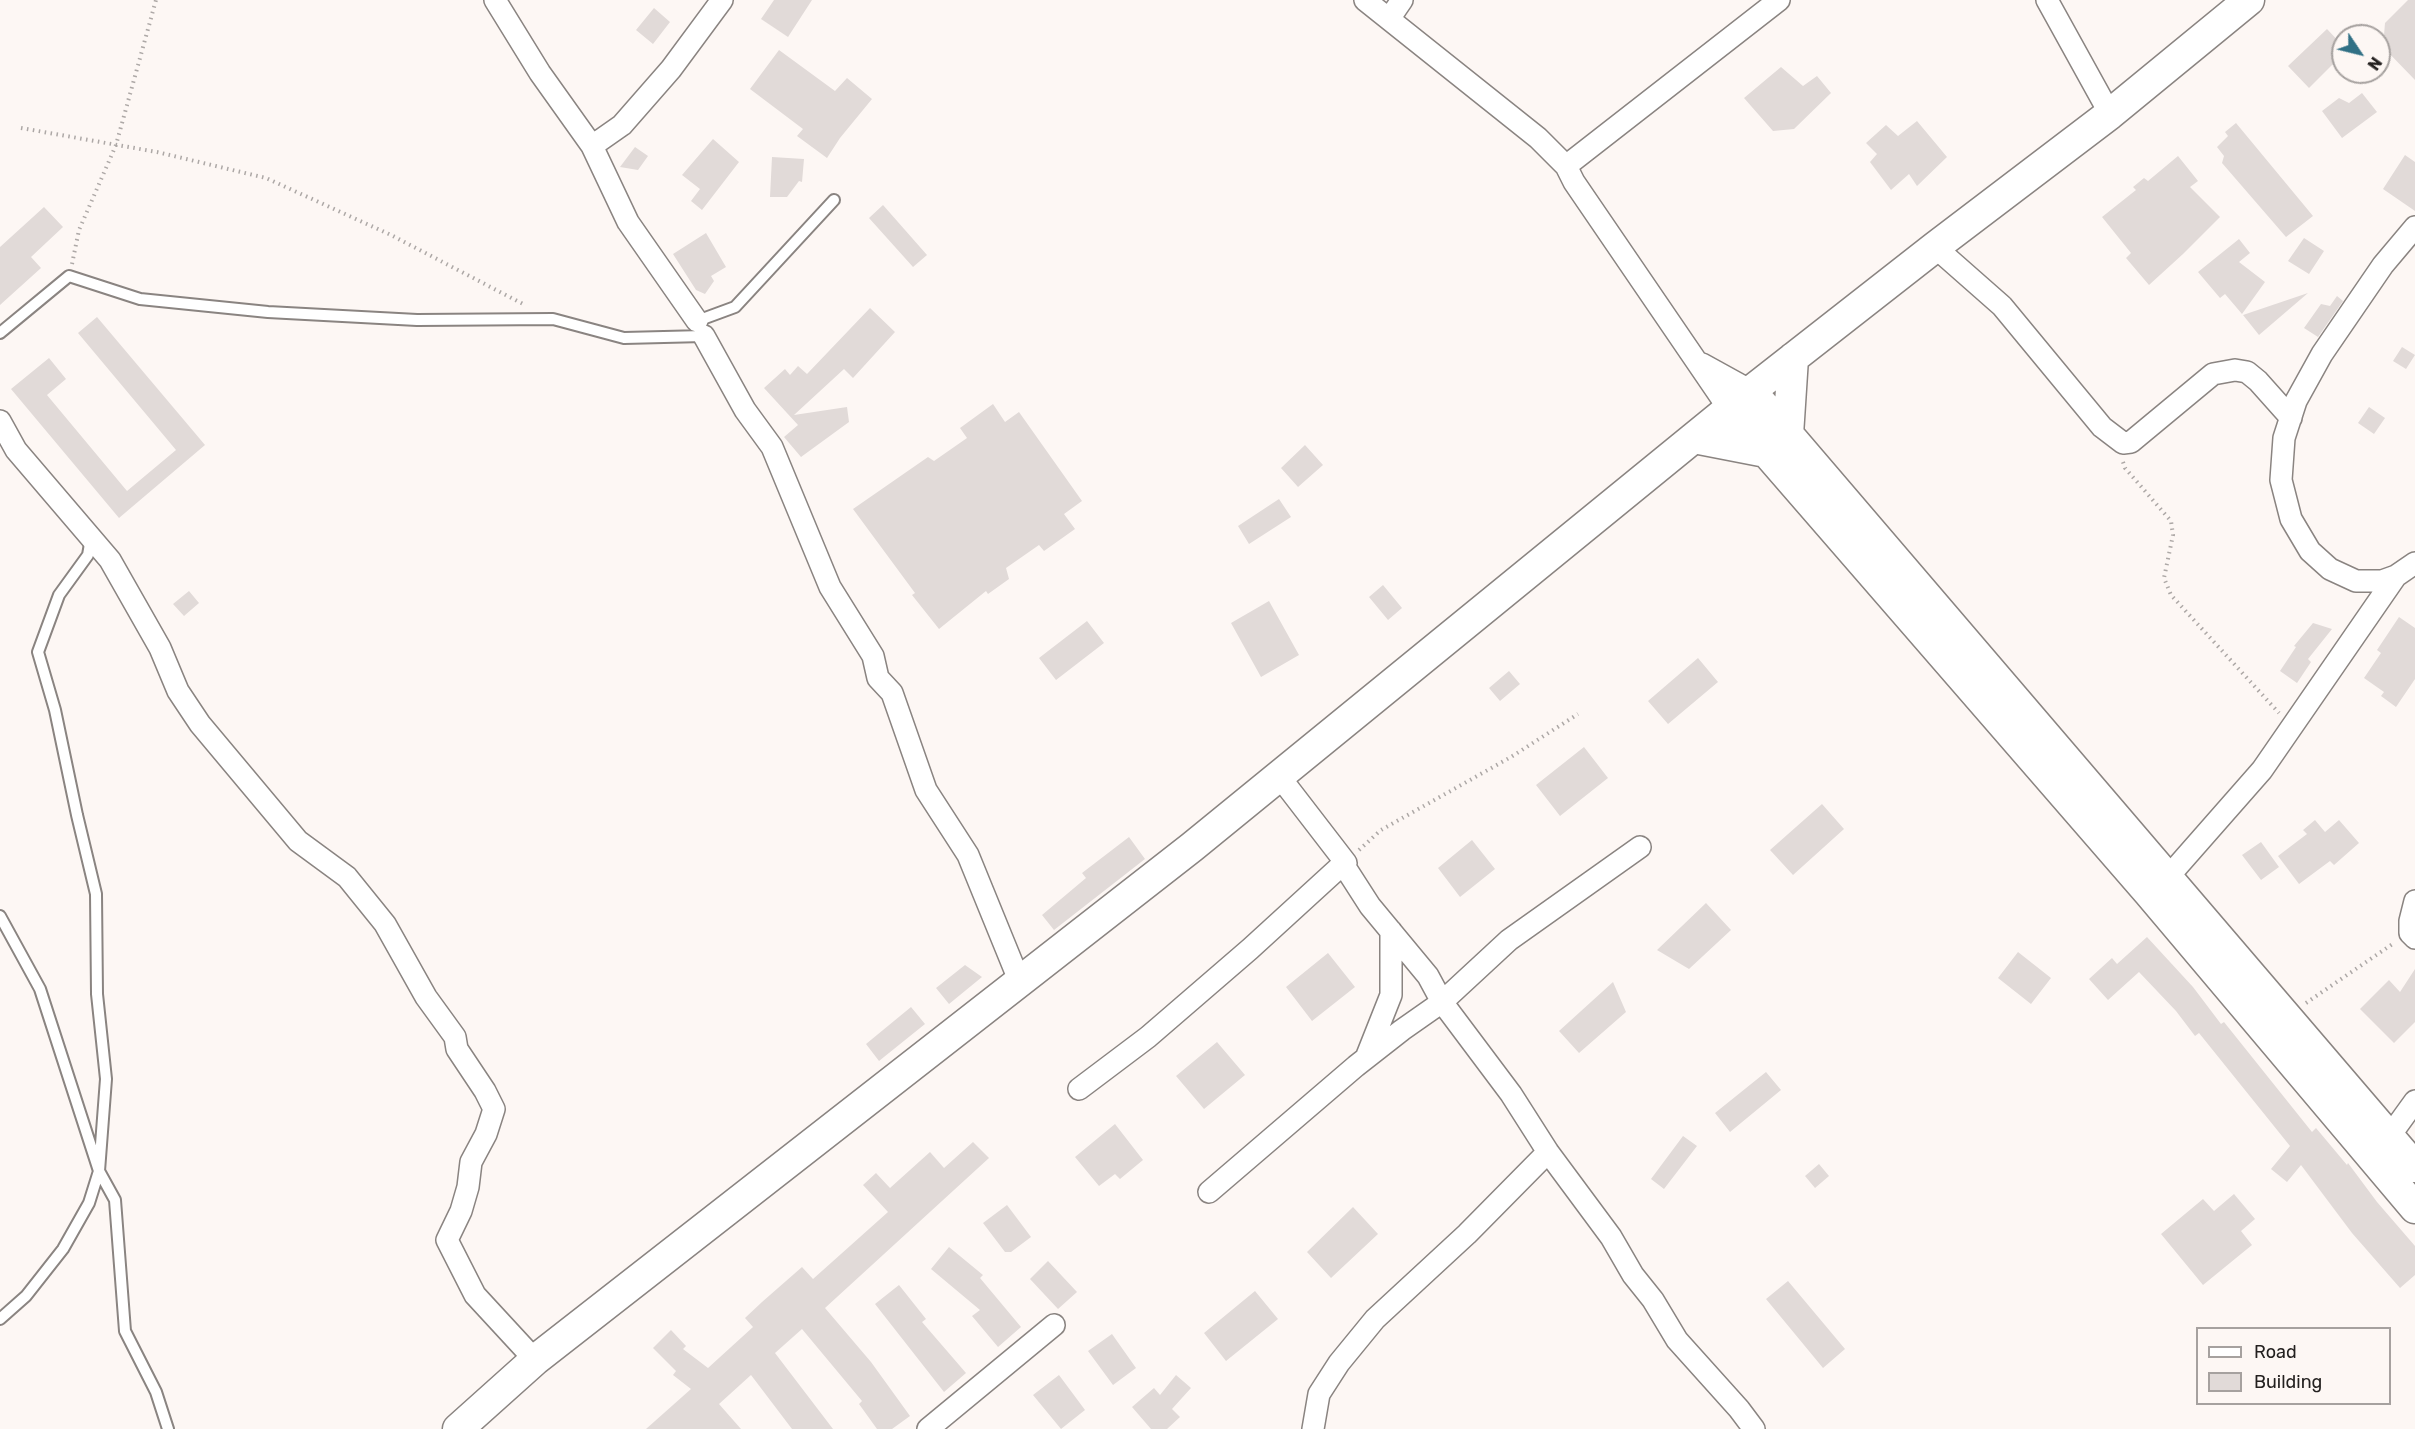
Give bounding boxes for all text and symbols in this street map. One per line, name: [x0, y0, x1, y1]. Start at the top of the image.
north arrow: [2331, 24, 2391, 84]
text: N: [2363, 53, 2386, 74]
legend: [2196, 1327, 2391, 1405]
text: Road: [2254, 1341, 2297, 1363]
text: Building: [2254, 1371, 2322, 1393]

